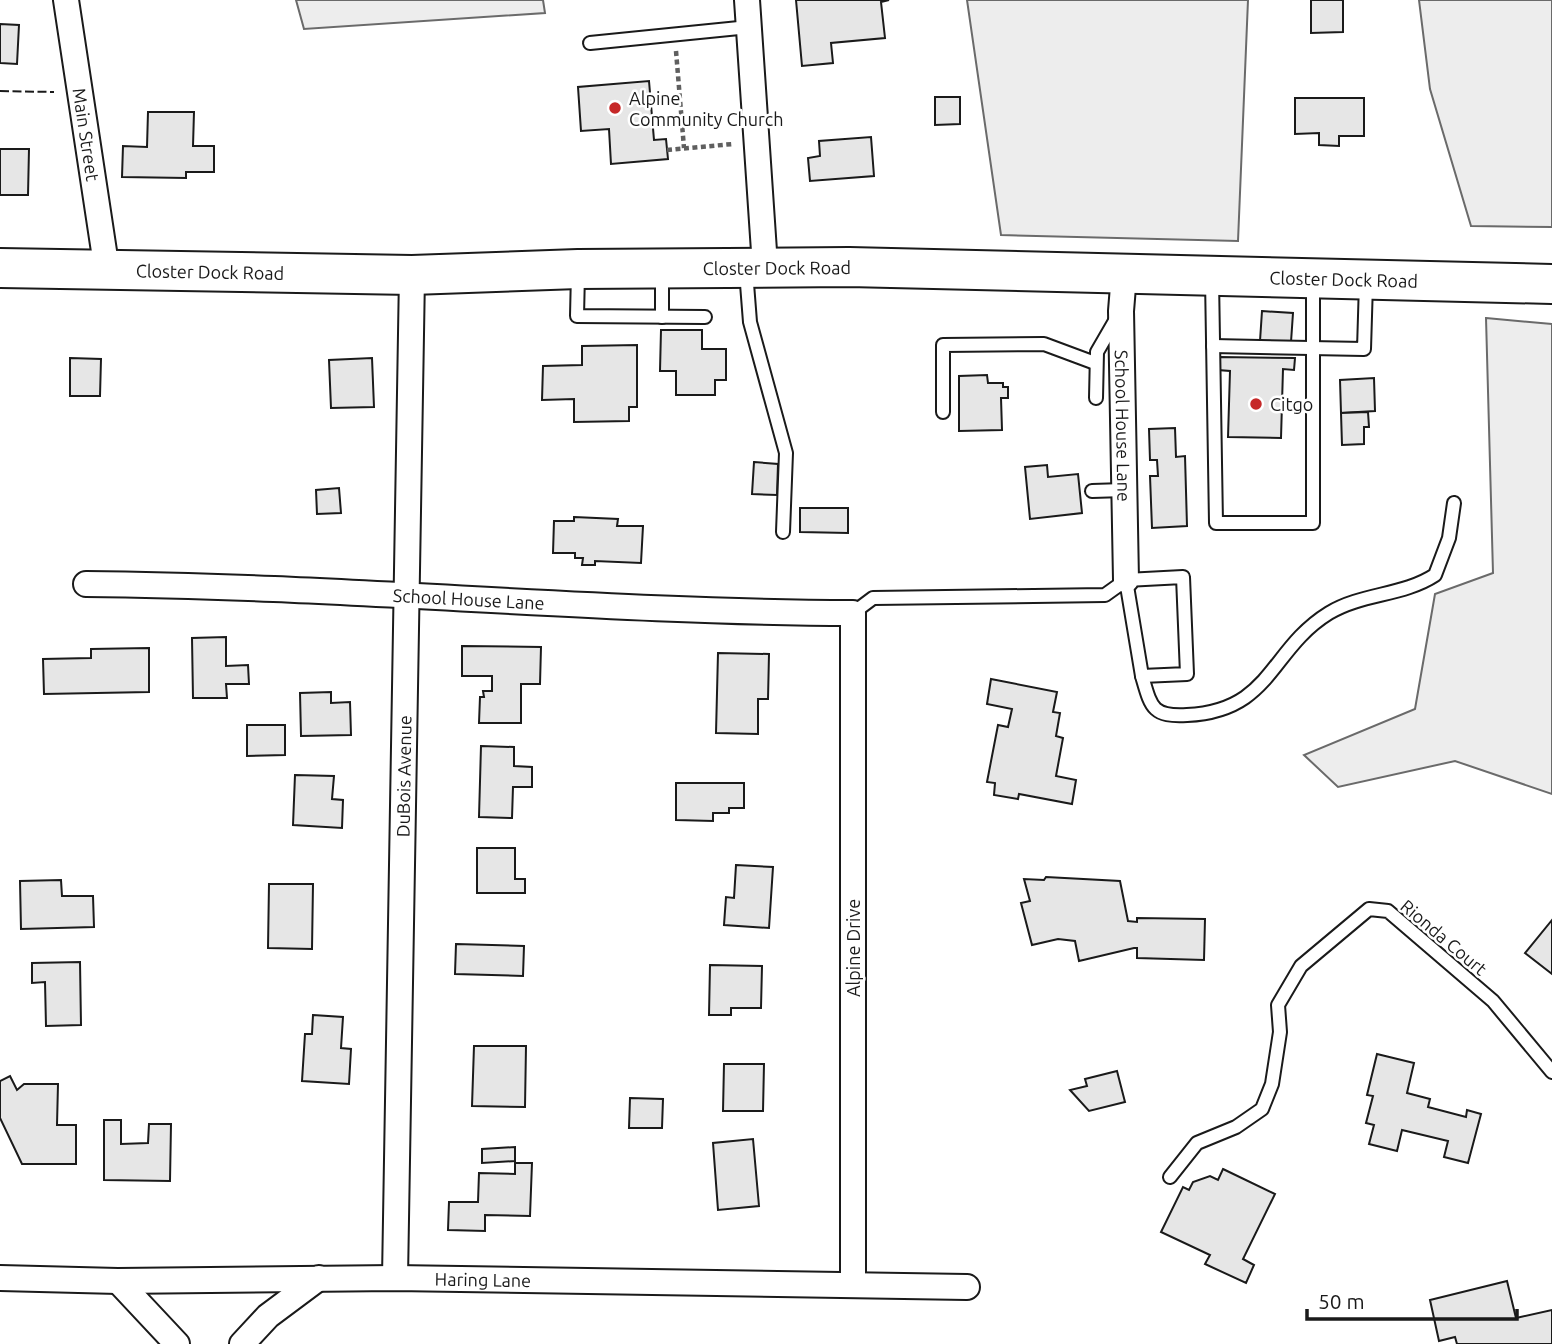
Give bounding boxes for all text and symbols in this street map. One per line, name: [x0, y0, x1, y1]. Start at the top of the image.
street label: Main Street: [69, 87, 103, 182]
place label: Alpine Community Church: [629, 88, 783, 129]
marker: Alpine Community Church: [607, 100, 623, 116]
street label: Closter Dock Road: [703, 257, 851, 278]
street label: Closter Dock Road: [136, 260, 284, 283]
street label: Closter Dock Road: [1269, 267, 1418, 291]
street label: School House Lane: [1112, 350, 1135, 502]
place label: Citgo: [1270, 394, 1313, 414]
marker: Citgo: [1248, 396, 1264, 412]
street label: School House Lane: [392, 585, 545, 613]
street label: DuBois Avenue: [392, 715, 415, 837]
street label: Rionda Court: [1397, 895, 1491, 979]
street label: Alpine Drive: [843, 899, 863, 997]
street label: Haring Lane: [435, 1269, 531, 1290]
scale bar: [1307, 1278, 1517, 1322]
text: 50 m: [1318, 1289, 1365, 1313]

